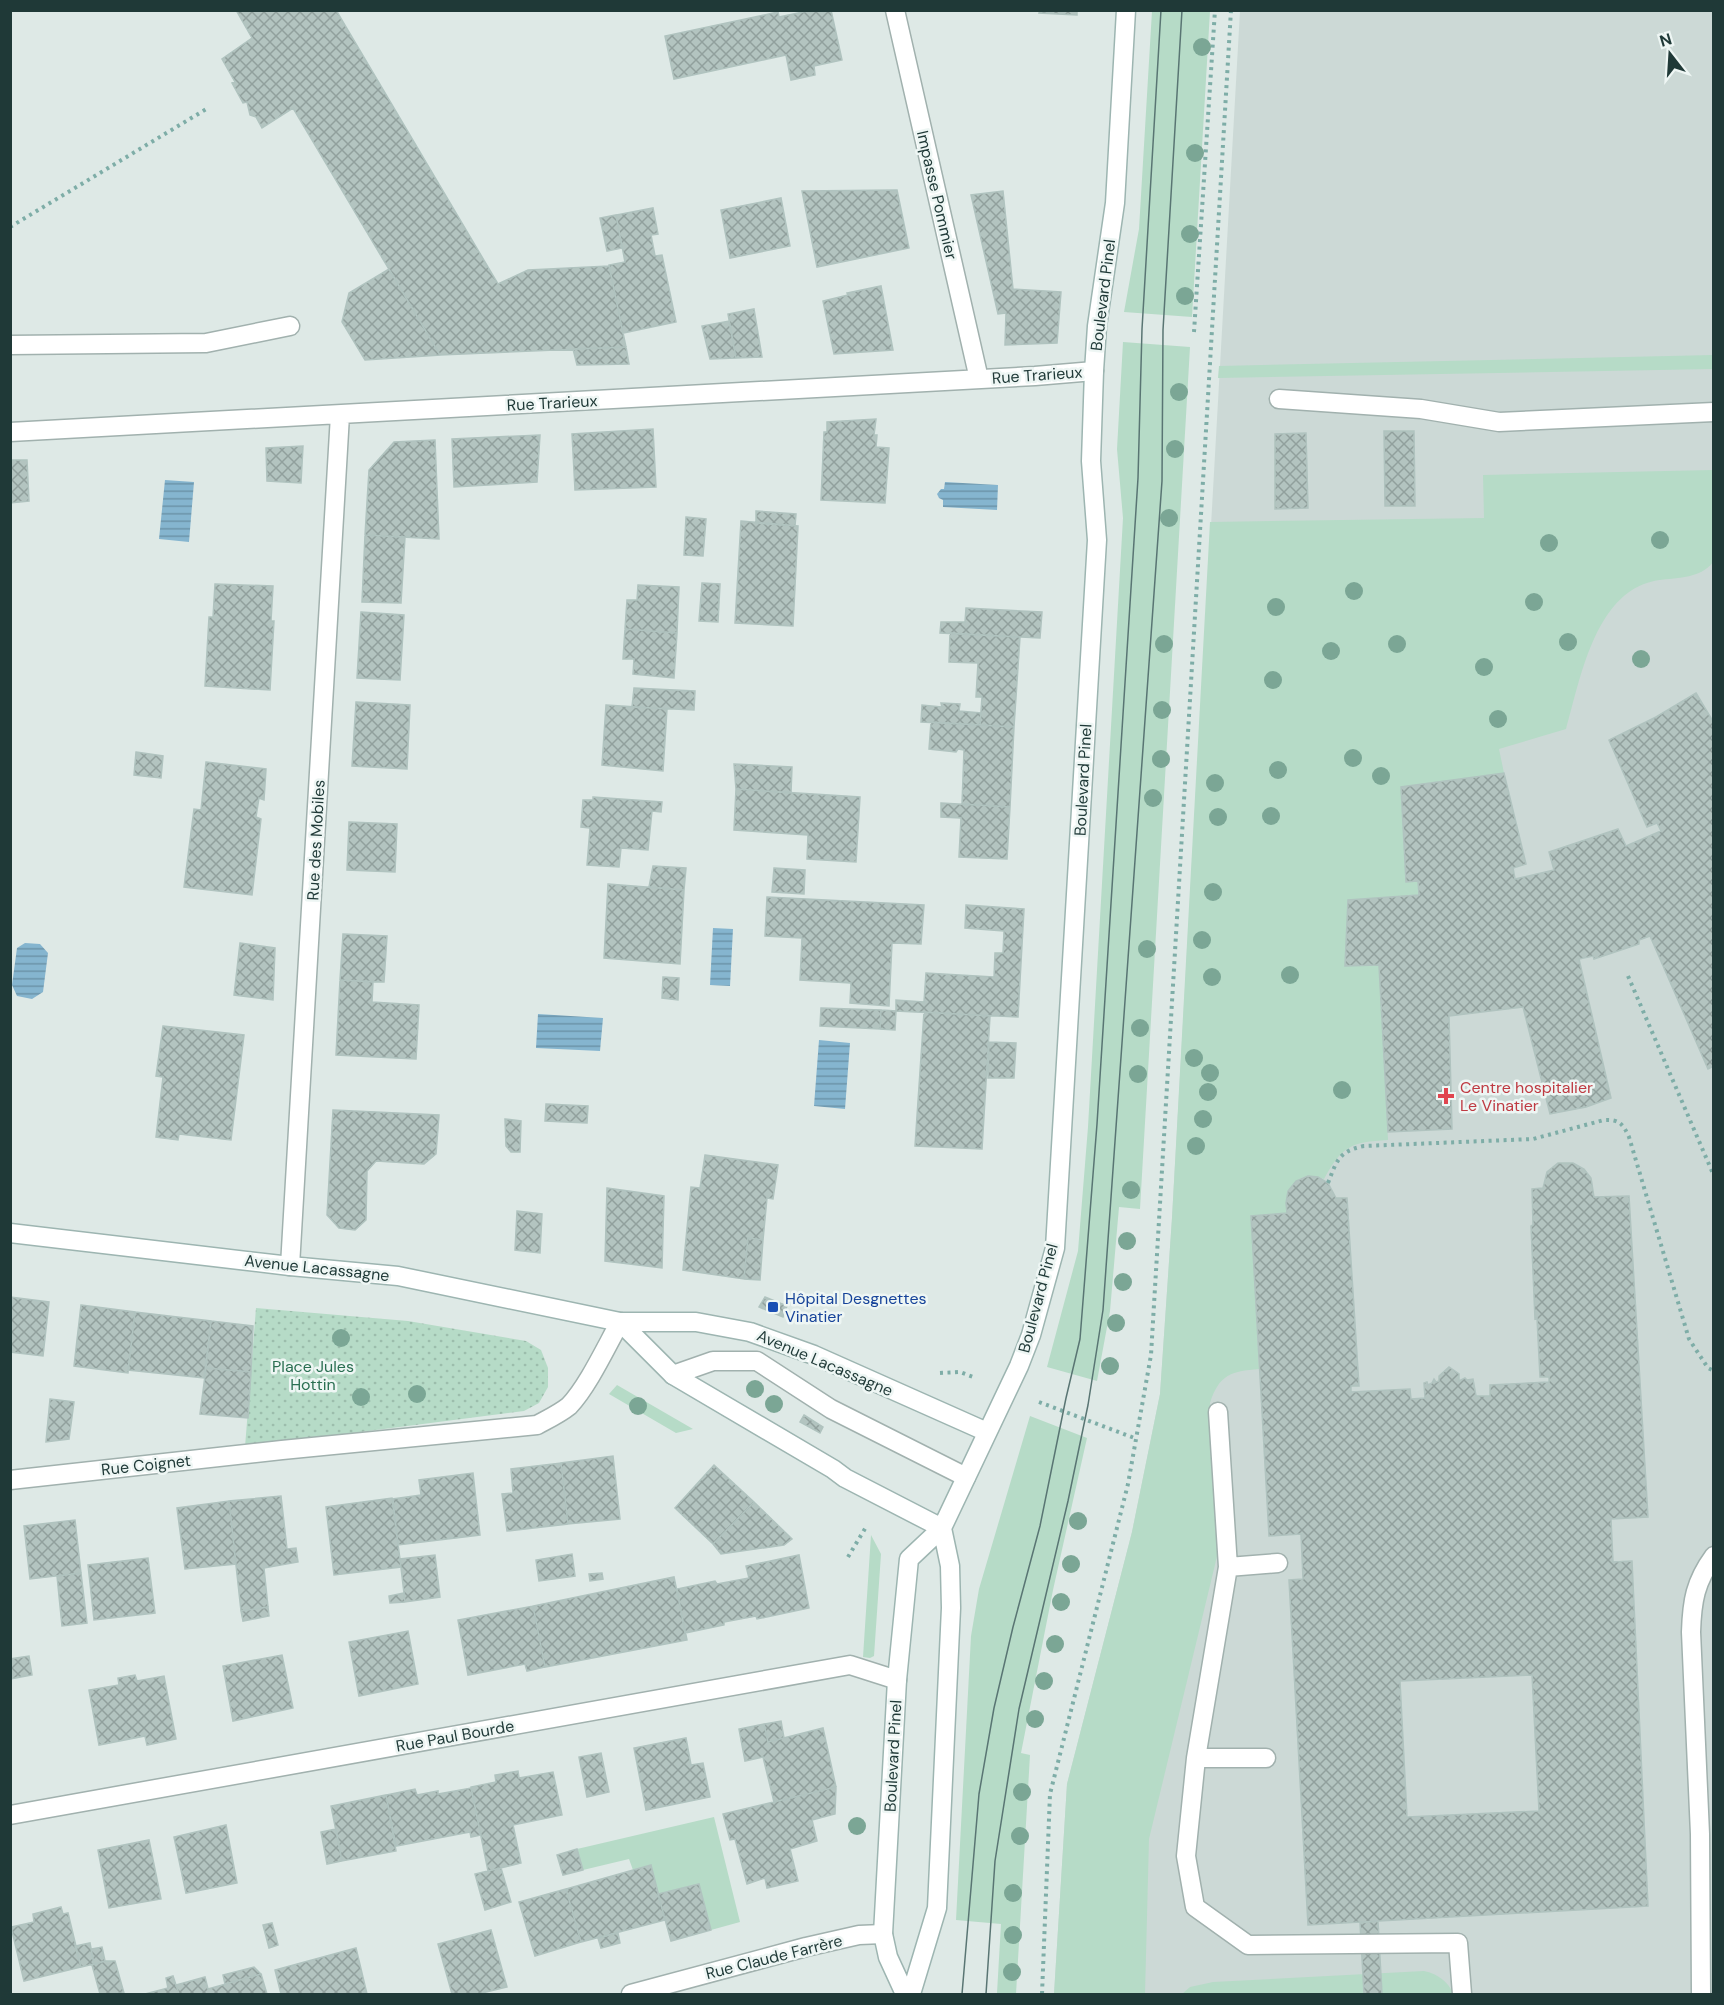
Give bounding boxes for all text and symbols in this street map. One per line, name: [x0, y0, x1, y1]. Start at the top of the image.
north arrow: [1640, 24, 1700, 84]
text: N: [1657, 28, 1674, 52]
street label: Impasse Pommier: [912, 128, 962, 262]
street label: Boulevard Pinel: [1086, 238, 1120, 352]
street label: Rue Trarieux: [991, 361, 1083, 389]
street label: Rue Trarieux: [506, 390, 598, 416]
street label: Boulevard Pinel: [1070, 723, 1096, 837]
street label: Rue des Mobiles: [302, 779, 330, 901]
place label: Centre hospitalier Le Vinatier: [1460, 1077, 1593, 1116]
marker: Centre hospitalier Le Vinatier: [1437, 1087, 1455, 1105]
street label: Boulevard Pinel: [1013, 1241, 1063, 1355]
street label: Avenue Lacassagne: [244, 1250, 390, 1286]
place label: Hôpital Desgnettes Vinatier: [785, 1288, 927, 1327]
marker: Hôpital Desgnettes Vinatier: [766, 1300, 780, 1314]
street label: Avenue Lacassagne: [754, 1325, 896, 1401]
park label: Place Jules Hottin: [272, 1356, 354, 1395]
street label: Rue Coignet: [100, 1450, 192, 1480]
street label: Boulevard Pinel: [880, 1699, 906, 1813]
street label: Rue Paul Bourde: [394, 1715, 516, 1757]
street label: Rue Claude Farrère: [703, 1930, 845, 1984]

